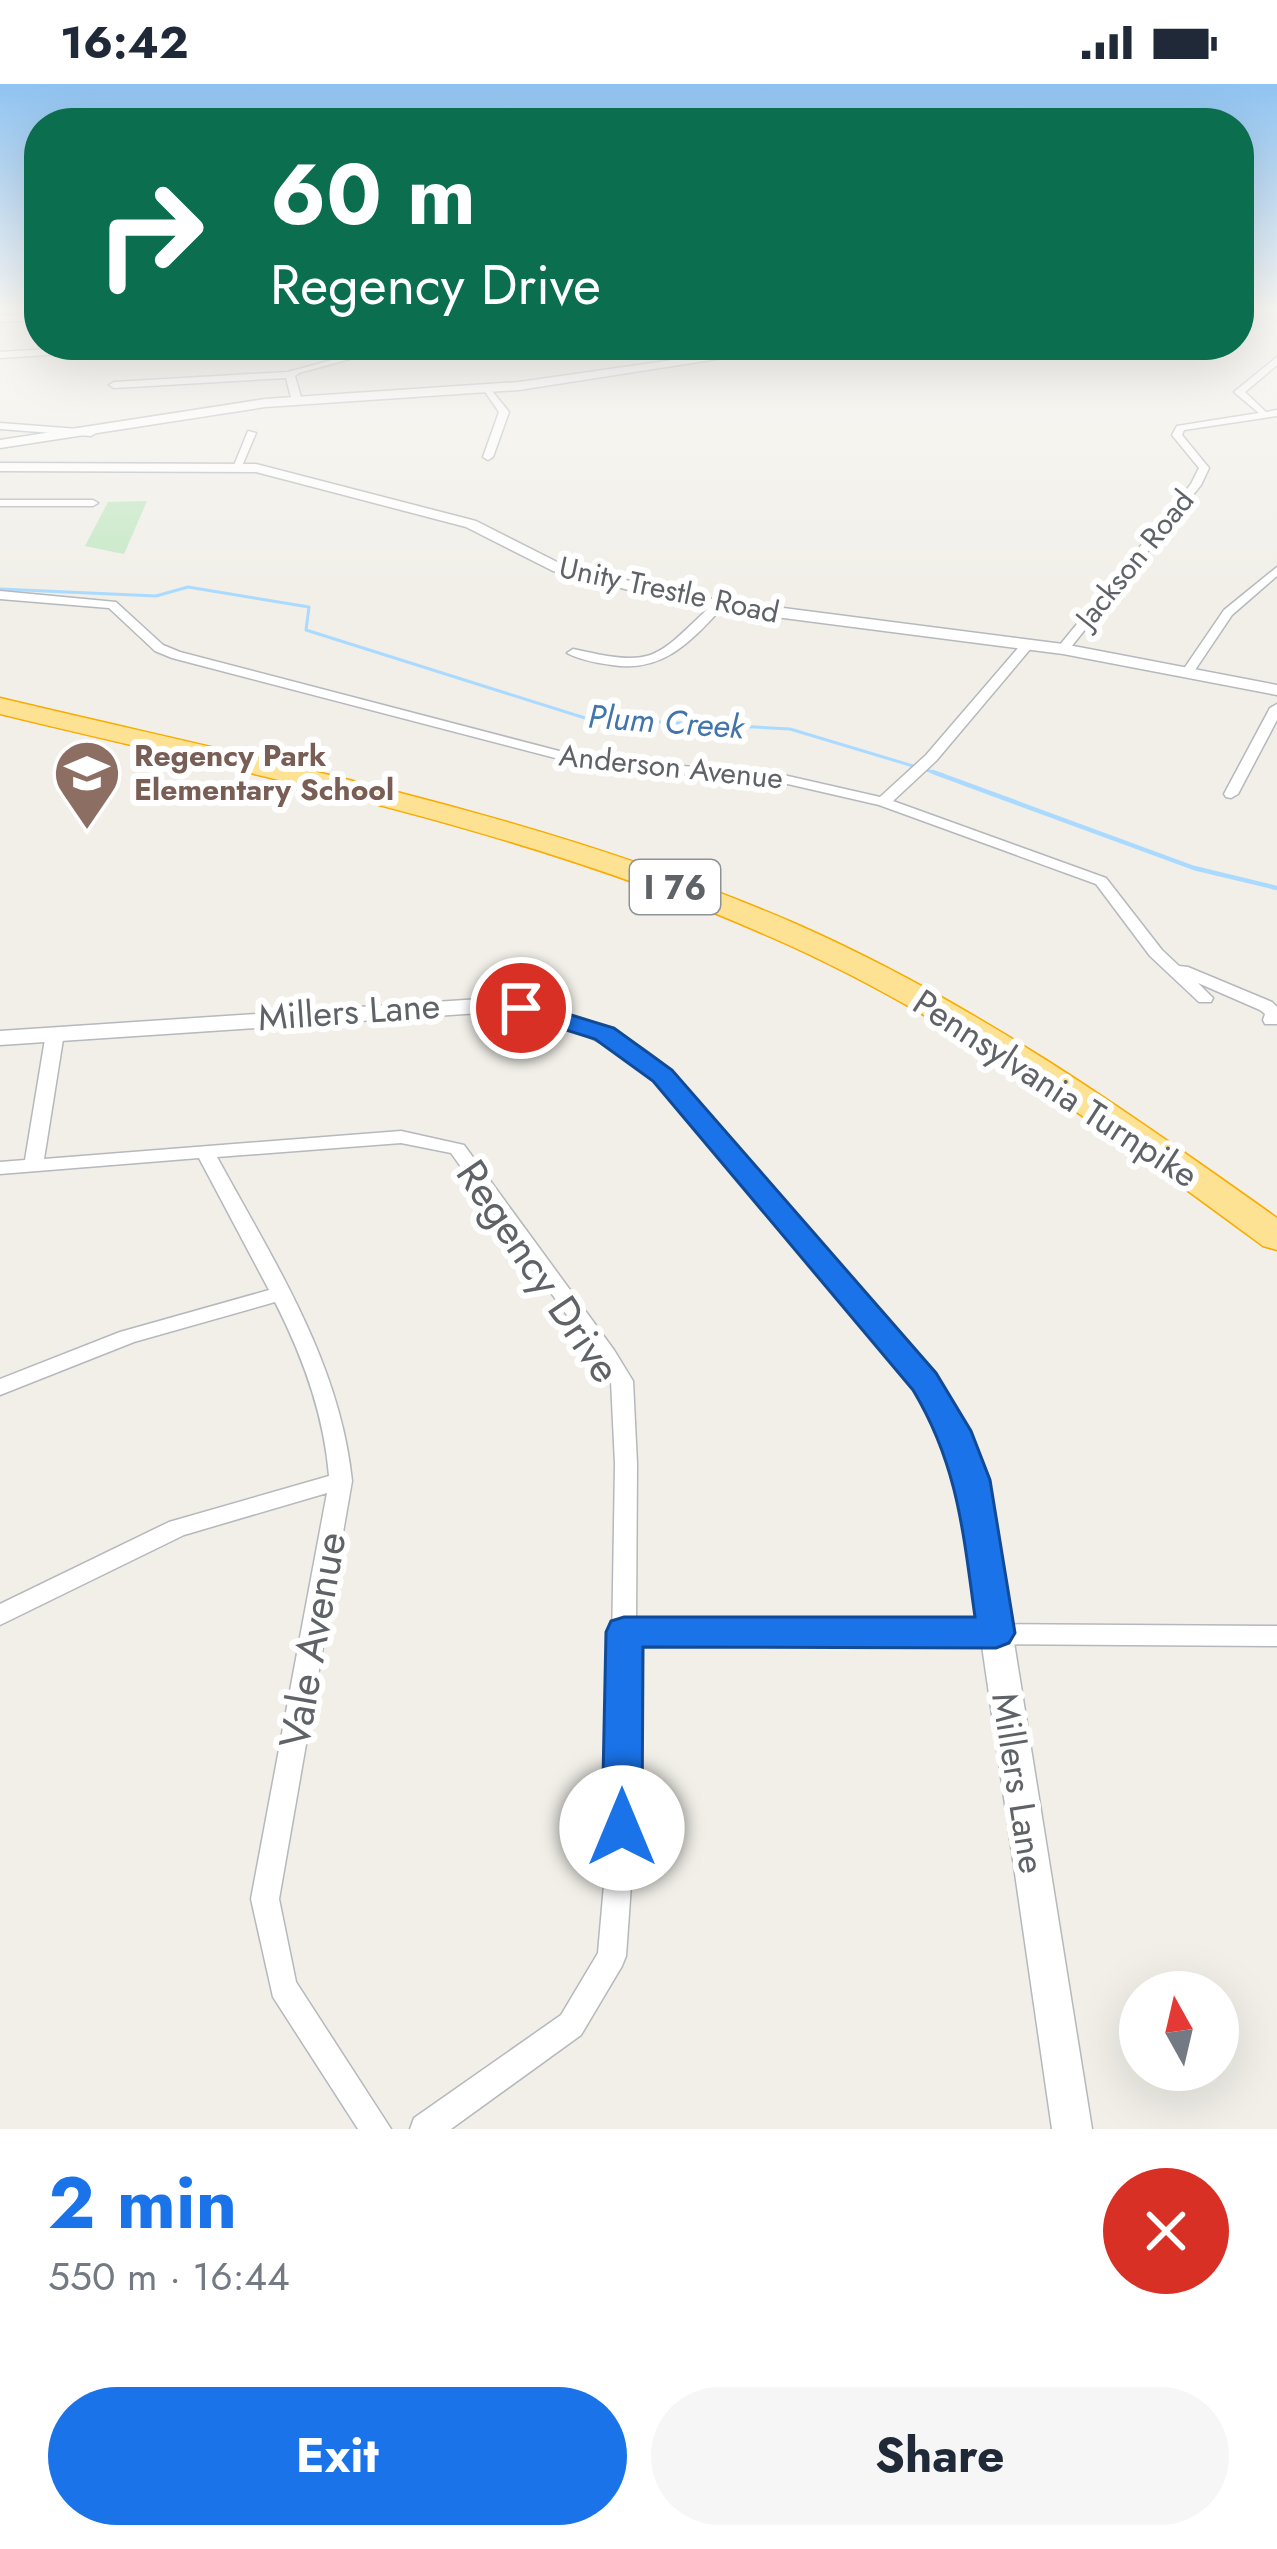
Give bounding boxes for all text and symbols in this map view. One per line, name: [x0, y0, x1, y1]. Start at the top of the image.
text: 16:42: [60, 10, 188, 75]
text: 60 m: [270, 134, 476, 256]
icon: right: [72, 156, 228, 312]
text: Regency Drive: [270, 246, 601, 324]
street label: Jackson Road: [1063, 480, 1204, 640]
street label: Unity Trestle Road: [555, 545, 783, 634]
water label: Plum Creek: [586, 693, 747, 751]
street label: Anderson Avenue: [557, 733, 785, 800]
place label: Regency Park Elementary School: [134, 734, 394, 811]
school or university icon: Regency Park Elementary School: [52, 738, 122, 832]
road number: I 76: [630, 860, 720, 914]
pin: [470, 957, 572, 1059]
icon: arrive: [488, 975, 554, 1041]
street label: Pennsylvania Turnpike: [903, 976, 1209, 1200]
street label: Millers Lane: [256, 979, 442, 1043]
street label: Regency Drive: [441, 1148, 636, 1395]
street label: Vale Avenue: [263, 1527, 361, 1753]
street label: Millers Lane: [979, 1689, 1059, 1877]
position arrow: [559, 1765, 685, 1891]
north arrow: [1119, 1971, 1239, 2091]
map controls: [1119, 1971, 1239, 2091]
text: 2 min: [48, 2151, 237, 2255]
button: close: [1103, 2168, 1229, 2294]
text: 550 m · 16:44: [48, 2248, 290, 2305]
button: Exit: [48, 2387, 627, 2525]
button: Share: [651, 2387, 1229, 2525]

